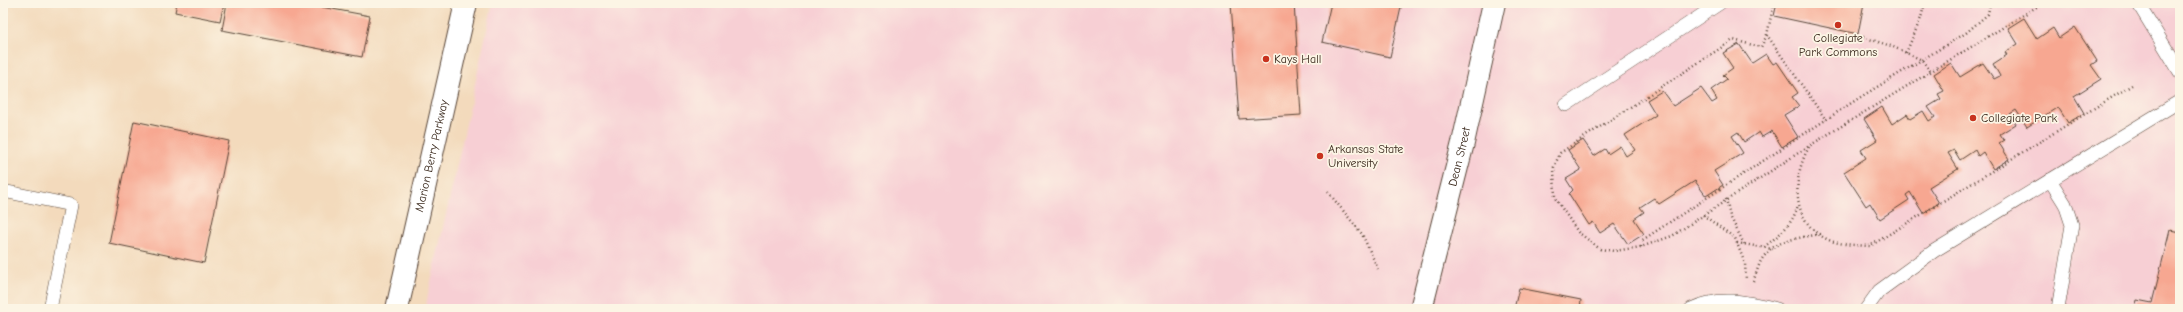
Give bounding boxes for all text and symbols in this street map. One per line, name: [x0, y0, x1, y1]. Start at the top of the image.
marker: Collegiate Park Commons: [1833, 20, 1843, 30]
place label: Collegiate Park Commons: [1799, 31, 1877, 59]
place label: Kays Hall: [1274, 52, 1321, 66]
marker: Kays Hall: [1261, 54, 1271, 64]
street label: Marion Berry Parkway: [412, 98, 451, 213]
place label: Collegiate Park: [1981, 111, 2058, 125]
marker: Collegiate Park: [1968, 113, 1978, 123]
street label: Dean Street: [1445, 125, 1473, 188]
place label: Arkansas State University: [1328, 142, 1403, 170]
marker: Arkansas State University: [1315, 151, 1325, 161]

